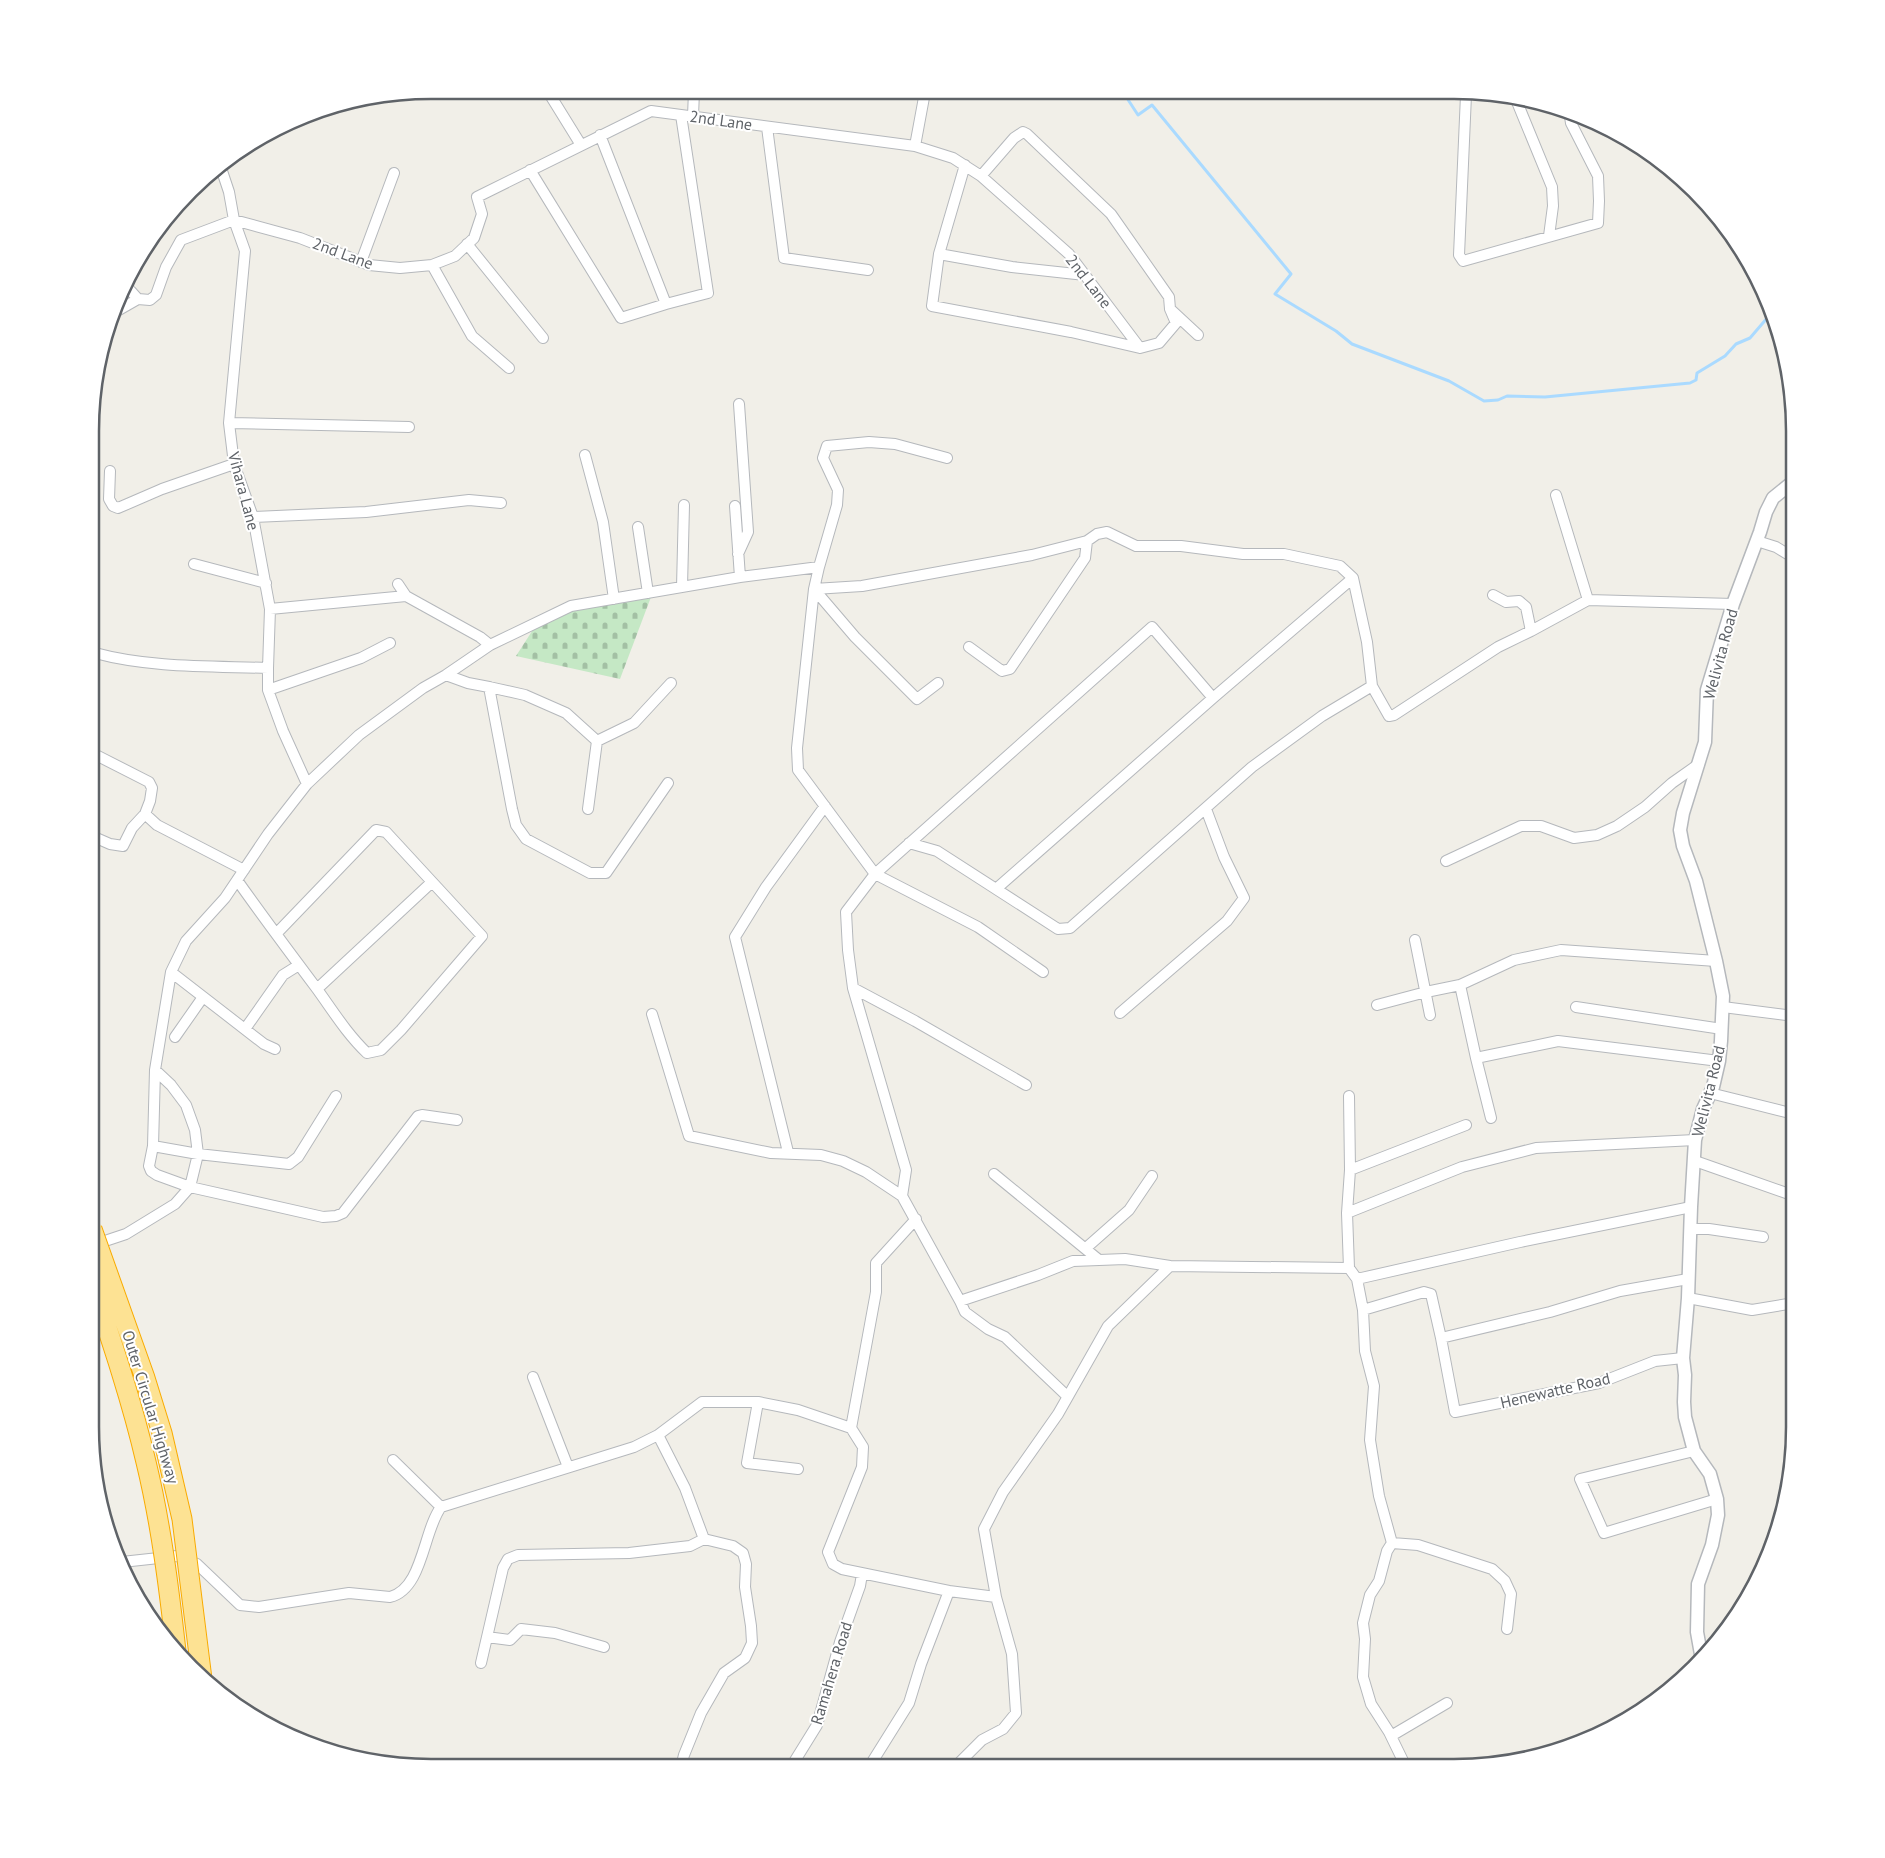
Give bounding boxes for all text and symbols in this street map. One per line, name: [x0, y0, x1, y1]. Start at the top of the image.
street label: 2nd Lane: [688, 106, 754, 134]
street label: 2nd Lane: [310, 233, 376, 273]
street label: 2nd Lane: [1062, 250, 1116, 312]
street label: Vihara Lane: [224, 449, 264, 532]
street label: Welivita Road: [1698, 606, 1742, 702]
street label: Welivita Road: [1687, 1043, 1729, 1139]
street label: Outer Circular Highway: [118, 1328, 184, 1487]
street label: Henewatte Road: [1498, 1368, 1612, 1412]
street label: Ramahera Road: [806, 1619, 856, 1727]

